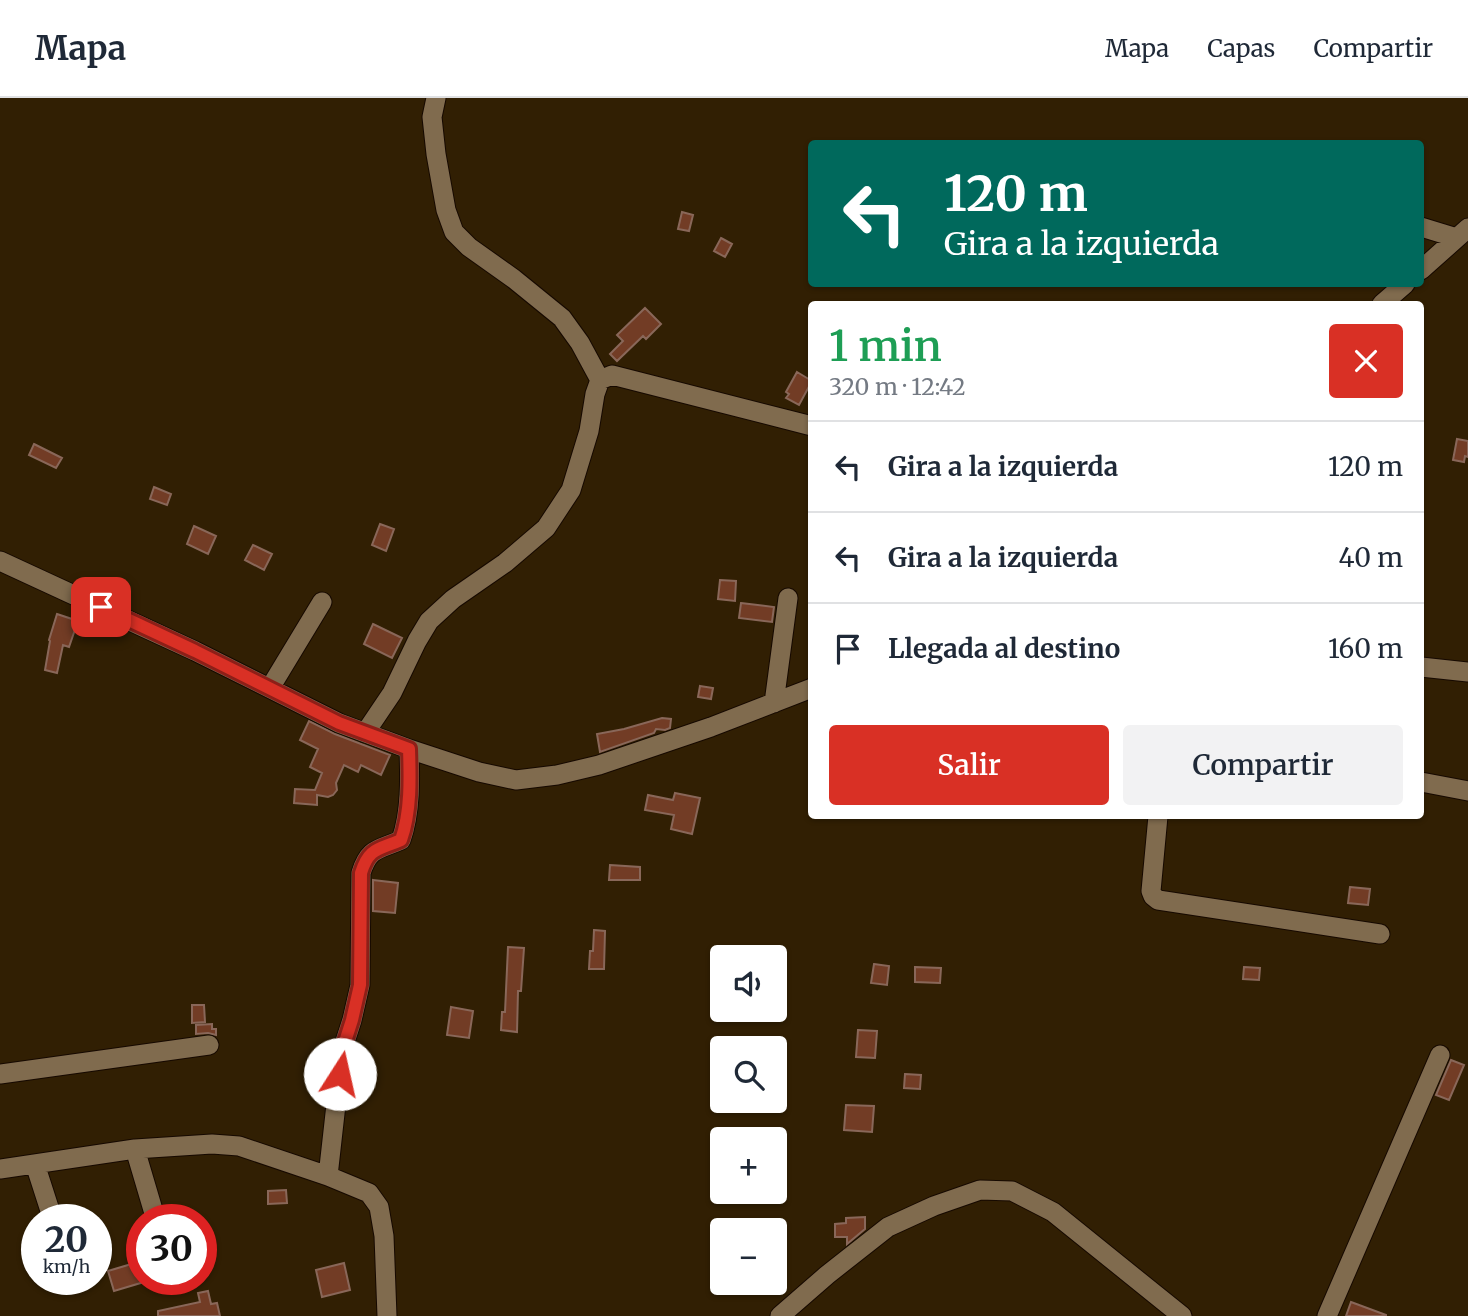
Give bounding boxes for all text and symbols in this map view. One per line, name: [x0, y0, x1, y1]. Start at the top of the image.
text: Mapa: [35, 28, 126, 69]
text: Mapa: [1105, 33, 1169, 64]
text: Capas: [1207, 33, 1275, 64]
text: Compartir: [1313, 33, 1433, 64]
text: 120 m: [944, 163, 1088, 224]
icon: left: [829, 168, 920, 259]
text: Gira a la izquierda: [944, 224, 1219, 264]
text: 1 min: [829, 320, 942, 372]
button: close: [1329, 324, 1403, 398]
text: 320 m · 12:42: [829, 372, 966, 401]
icon: left: [829, 448, 867, 486]
text: Gira a la izquierda: [888, 450, 1118, 483]
text: 120 m: [1328, 450, 1403, 483]
icon: left: [829, 539, 867, 577]
text: Gira a la izquierda: [888, 541, 1118, 574]
text: 40 m: [1339, 541, 1403, 574]
pin: [71, 577, 131, 637]
icon: arrive: [82, 588, 120, 626]
icon: arrive: [829, 630, 867, 668]
text: Llegada al destino: [888, 632, 1120, 665]
text: 160 m: [1328, 632, 1403, 665]
button: Salir: [829, 725, 1109, 805]
button: Compartir: [1123, 725, 1403, 805]
map controls: [710, 945, 787, 1295]
button: sound: [710, 945, 787, 1022]
button: search: [710, 1036, 787, 1113]
position arrow: [303, 1037, 377, 1111]
button: +: [710, 1127, 787, 1204]
speed limit sign: 30: [126, 1204, 217, 1295]
text: 20: [45, 1218, 88, 1262]
button: −: [710, 1218, 787, 1295]
text: km/h: [43, 1255, 90, 1278]

